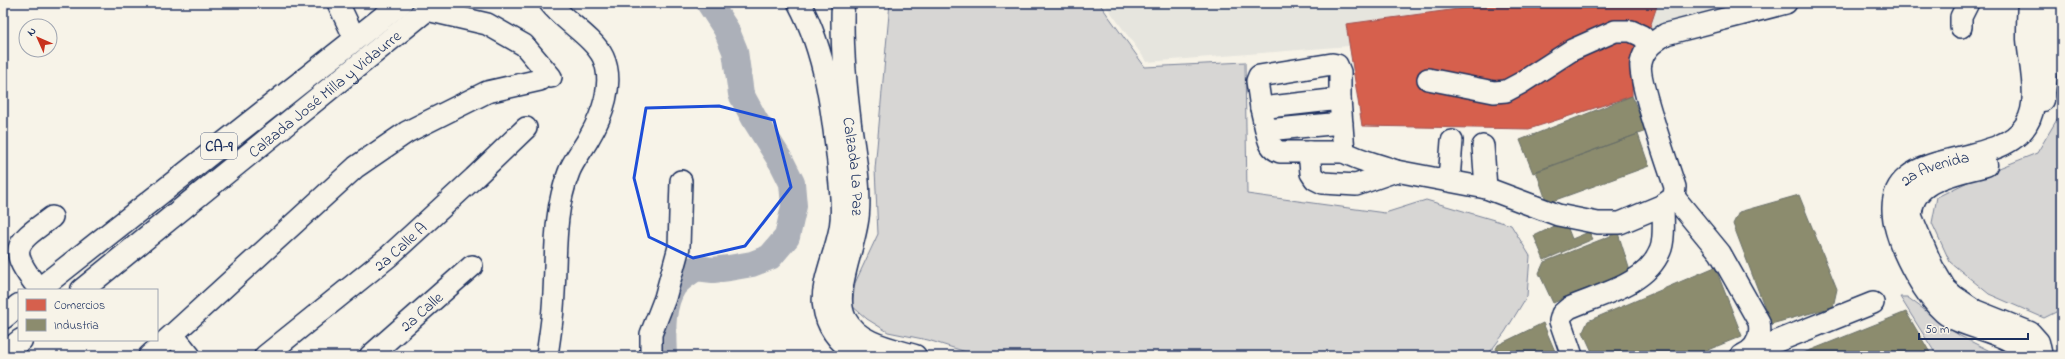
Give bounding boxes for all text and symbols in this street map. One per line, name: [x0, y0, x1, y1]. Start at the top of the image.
north arrow: [18, 18, 58, 58]
text: N: [23, 23, 40, 40]
street label: Calzada José Milla y Vidaurre: [244, 25, 408, 164]
street label: Calzada La Paz: [835, 116, 868, 216]
road number: CA-9: [201, 133, 237, 159]
street label: 2a Avenida: [1895, 146, 1972, 193]
street label: 2a Calle A: [369, 217, 433, 278]
street label: 2a Calle: [395, 286, 450, 338]
legend: [18, 289, 158, 341]
text: Comercios: [54, 297, 105, 315]
scale bar: [1919, 315, 2028, 341]
text: Industria: [54, 317, 99, 335]
text: 50 m: [1925, 321, 1949, 339]

